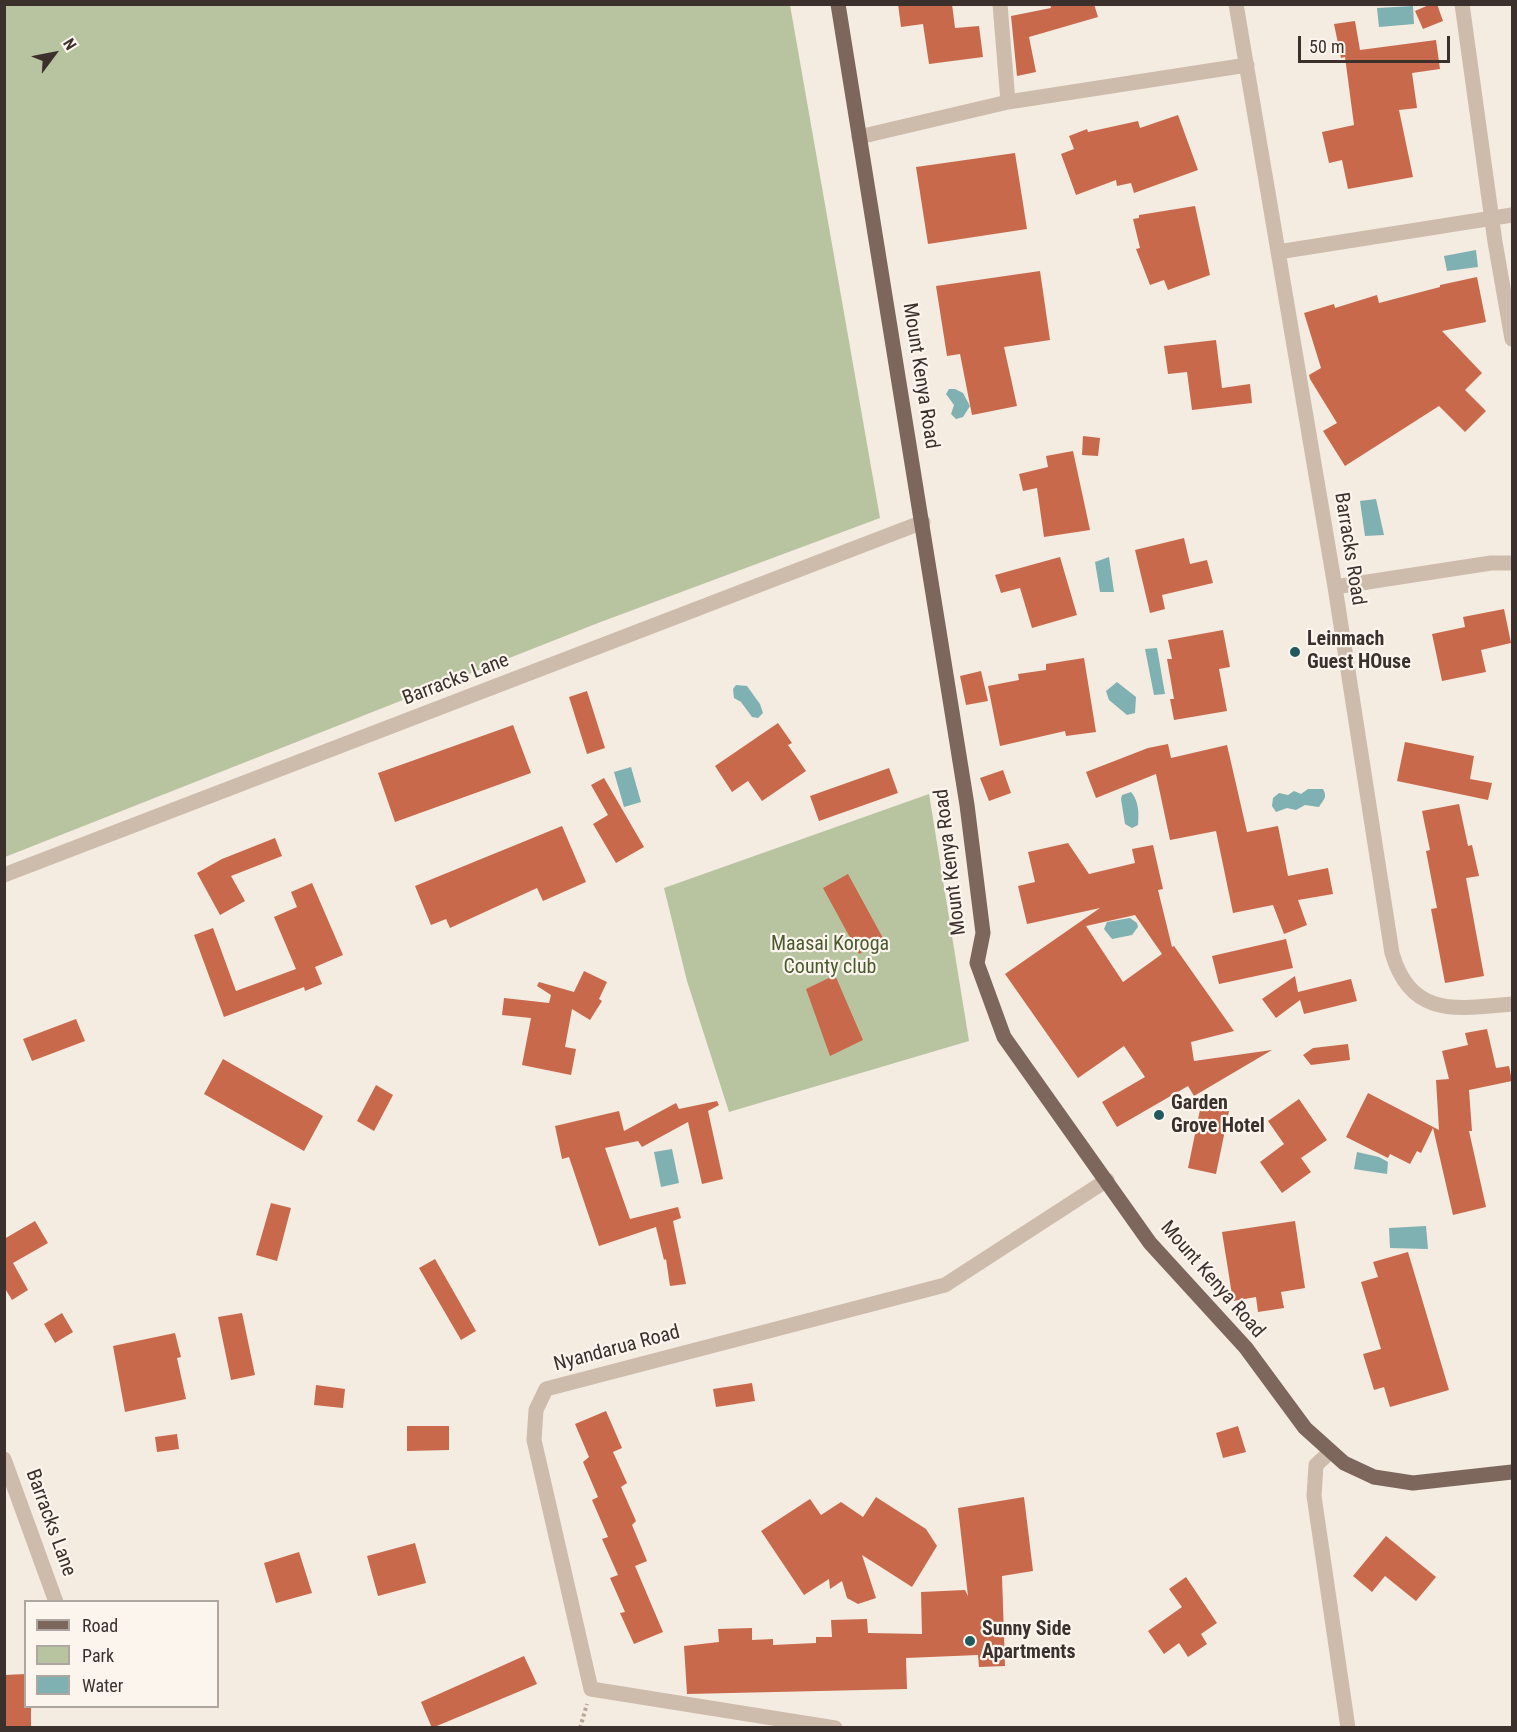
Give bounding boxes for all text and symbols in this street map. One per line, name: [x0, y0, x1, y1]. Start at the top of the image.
north arrow: [24, 24, 84, 84]
scale bar: [1301, 24, 1452, 62]
text: N: [59, 35, 80, 53]
text: 50 m: [1309, 36, 1344, 57]
street label: Mount Kenya Road: [897, 301, 943, 451]
street label: Barracks Road: [1328, 491, 1370, 607]
place label: Leinmach Guest HOuse: [1307, 628, 1411, 675]
marker: Leinmach Guest HOuse: [1288, 645, 1302, 659]
street label: Barracks Lane: [399, 649, 513, 711]
street label: Mount Kenya Road: [930, 787, 972, 937]
park label: Maasai Koroga County club: [771, 933, 889, 980]
place label: Garden Grove Hotel: [1171, 1092, 1265, 1139]
marker: Garden Grove Hotel: [1152, 1108, 1166, 1122]
street label: Mount Kenya Road: [1155, 1217, 1269, 1343]
street label: Nyandarua Road: [551, 1321, 683, 1377]
street label: Barracks Lane: [20, 1466, 80, 1580]
legend: [24, 1600, 219, 1708]
text: Road: [82, 1615, 118, 1636]
place label: Sunny Side Apartments: [982, 1618, 1076, 1665]
marker: Sunny Side Apartments: [963, 1634, 977, 1648]
text: Park: [82, 1645, 114, 1666]
text: Water: [82, 1675, 123, 1696]

